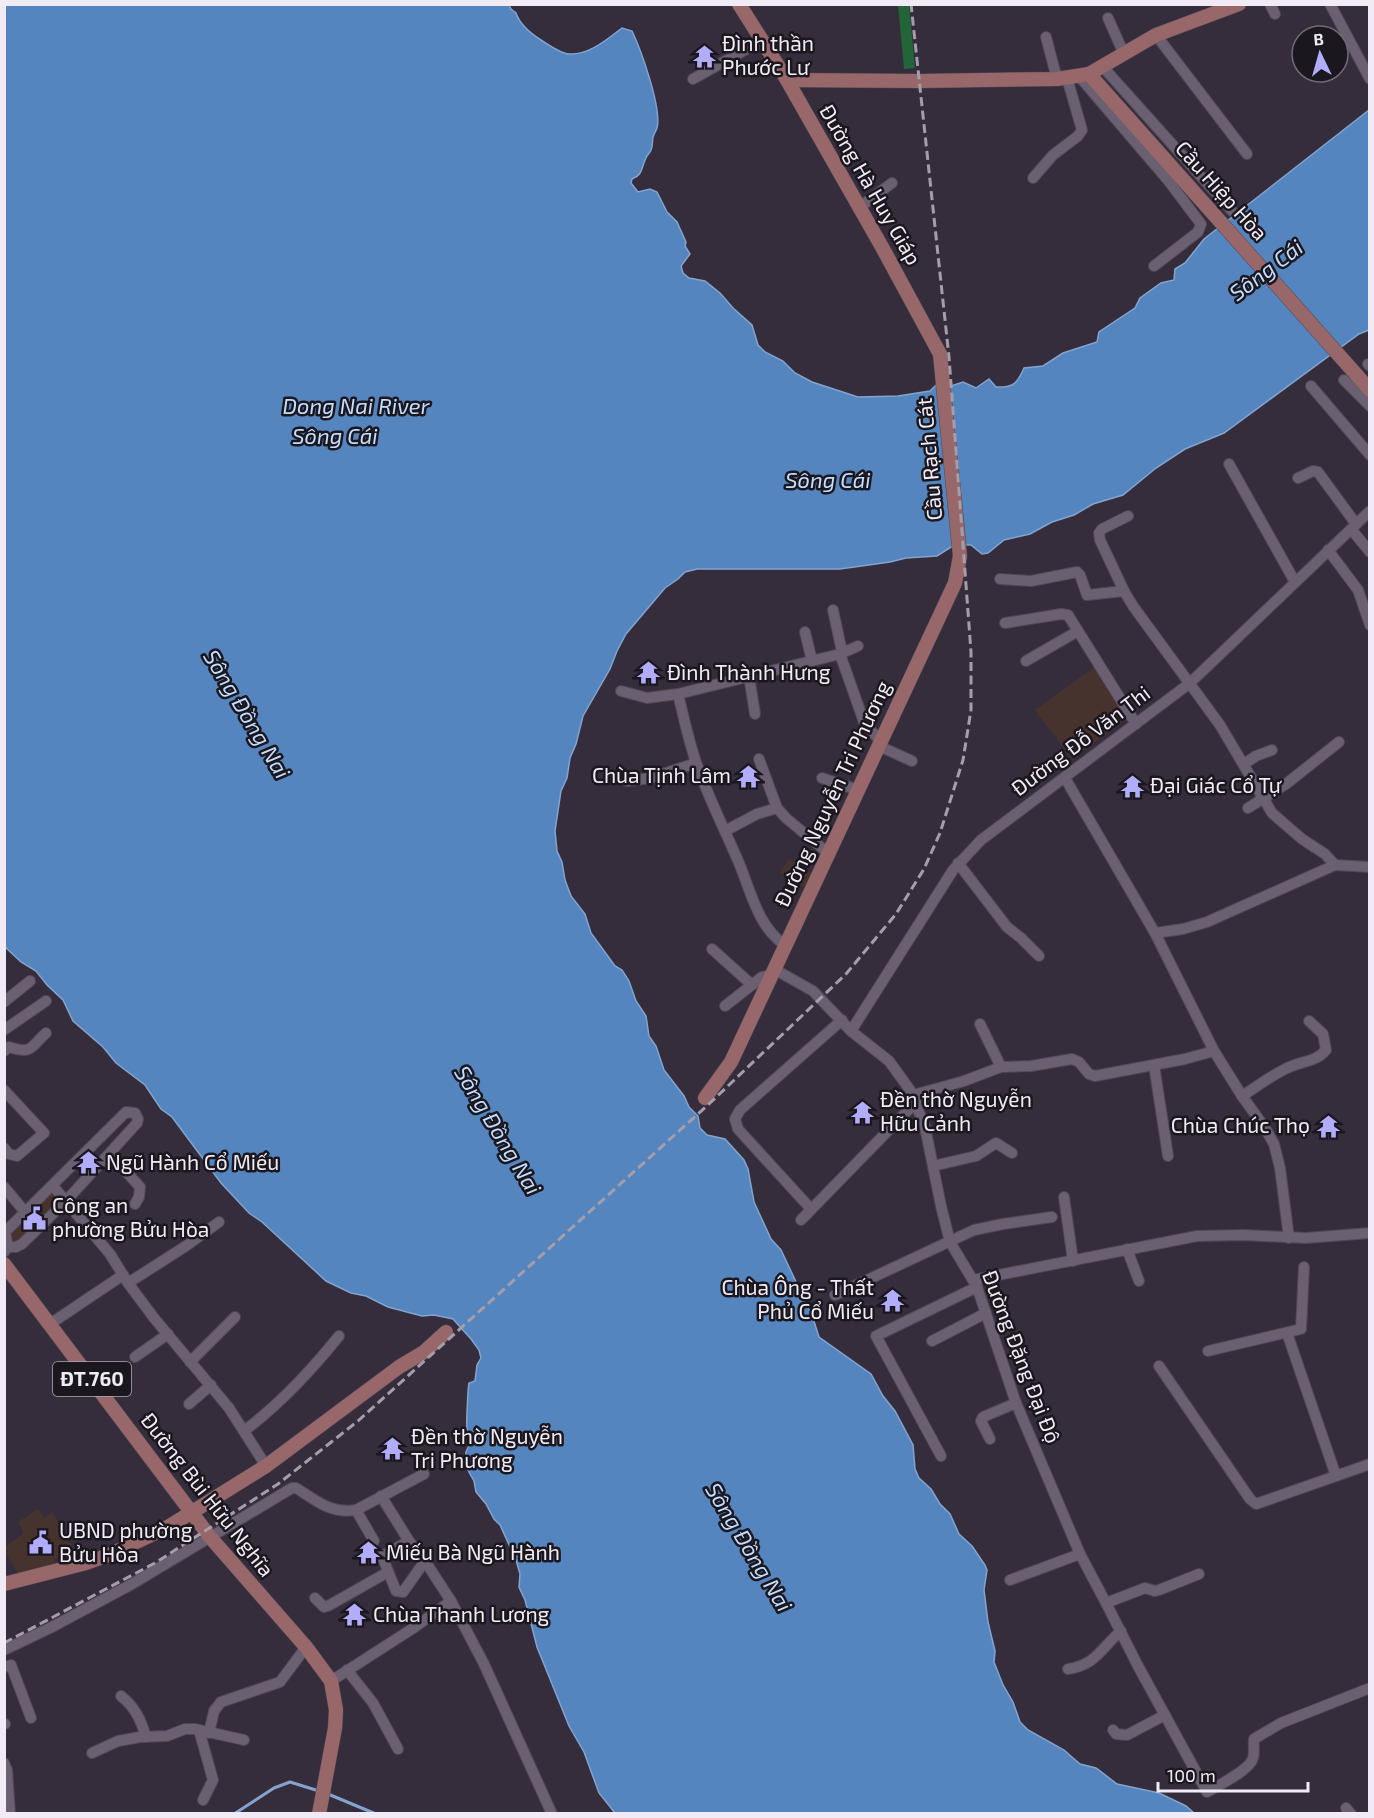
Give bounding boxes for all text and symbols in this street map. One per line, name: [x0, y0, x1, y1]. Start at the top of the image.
north arrow: [1290, 24, 1350, 84]
text: B: [1313, 29, 1325, 48]
place label: Đình thần Phước Lư: [722, 30, 814, 79]
temple icon: Đình thần Phước Lư: [691, 43, 717, 69]
street label: Đường Hà Huy Giáp: [815, 100, 927, 269]
street label: Cầu Hiệp Hòa: [1171, 135, 1273, 245]
water label: Sông Cái: [1223, 233, 1307, 305]
water label: Dong Nai River: [283, 392, 431, 418]
street label: Cầu Rạch Cát: [911, 397, 946, 522]
water label: Sông Cái: [292, 422, 378, 448]
water label: Sông Cái: [785, 466, 871, 492]
water label: Sông Đồng Nai: [199, 644, 297, 783]
place label: Đình Thành Hưng: [667, 659, 831, 684]
temple icon: Đình Thành Hưng: [636, 660, 662, 686]
street label: Đường Nguyễn Tri Phương: [768, 676, 895, 910]
street label: Đường Đỗ Văn Thi: [1006, 679, 1154, 800]
place label: Chùa Tịnh Lâm: [592, 762, 731, 787]
temple icon: Chùa Tịnh Lâm: [736, 763, 762, 789]
place label: Đại Giác Cổ Tự: [1150, 772, 1283, 797]
temple icon: Đại Giác Cổ Tự: [1119, 773, 1145, 799]
water label: Sông Đồng Nai: [450, 1060, 548, 1199]
place label: Đền thờ Nguyễn Hữu Cảnh: [880, 1086, 1032, 1135]
temple icon: Đền thờ Nguyễn Hữu Cảnh: [849, 1099, 875, 1125]
place label: Chùa Chúc Thọ: [1171, 1112, 1310, 1137]
temple icon: Chùa Chúc Thọ: [1315, 1113, 1341, 1139]
place label: Ngũ Hành Cổ Miếu: [106, 1149, 279, 1174]
temple icon: Ngũ Hành Cổ Miếu: [75, 1150, 101, 1176]
place label: Công an phường Bửu Hòa: [52, 1192, 209, 1241]
public building icon: Công an phường Bửu Hòa: [21, 1205, 47, 1231]
street label: Đường Đặng Đại Độ: [978, 1267, 1067, 1446]
place label: Chùa Ông - Thất Phủ Cổ Miếu: [721, 1274, 874, 1323]
temple icon: Chùa Ông - Thất Phủ Cổ Miếu: [879, 1287, 905, 1313]
road number: ĐT.760: [53, 1362, 131, 1396]
street label: Đường Bùi Hữu Nghĩa: [136, 1407, 280, 1581]
place label: Đền thờ Nguyễn Tri Phương: [411, 1423, 563, 1472]
temple icon: Đền thờ Nguyễn Tri Phương: [380, 1436, 406, 1462]
water label: Sông Đồng Nai: [701, 1477, 799, 1616]
place label: UBND phường Bửu Hòa: [59, 1517, 193, 1566]
public building icon: UBND phường Bửu Hòa: [28, 1530, 54, 1556]
place label: Miếu Bà Ngũ Hành: [386, 1539, 560, 1564]
temple icon: Miếu Bà Ngũ Hành: [355, 1540, 381, 1566]
place label: Chùa Thanh Lương: [373, 1601, 550, 1626]
temple icon: Chùa Thanh Lương: [342, 1602, 368, 1628]
scale bar: [1158, 1755, 1308, 1793]
text: 100 m: [1167, 1764, 1216, 1786]

